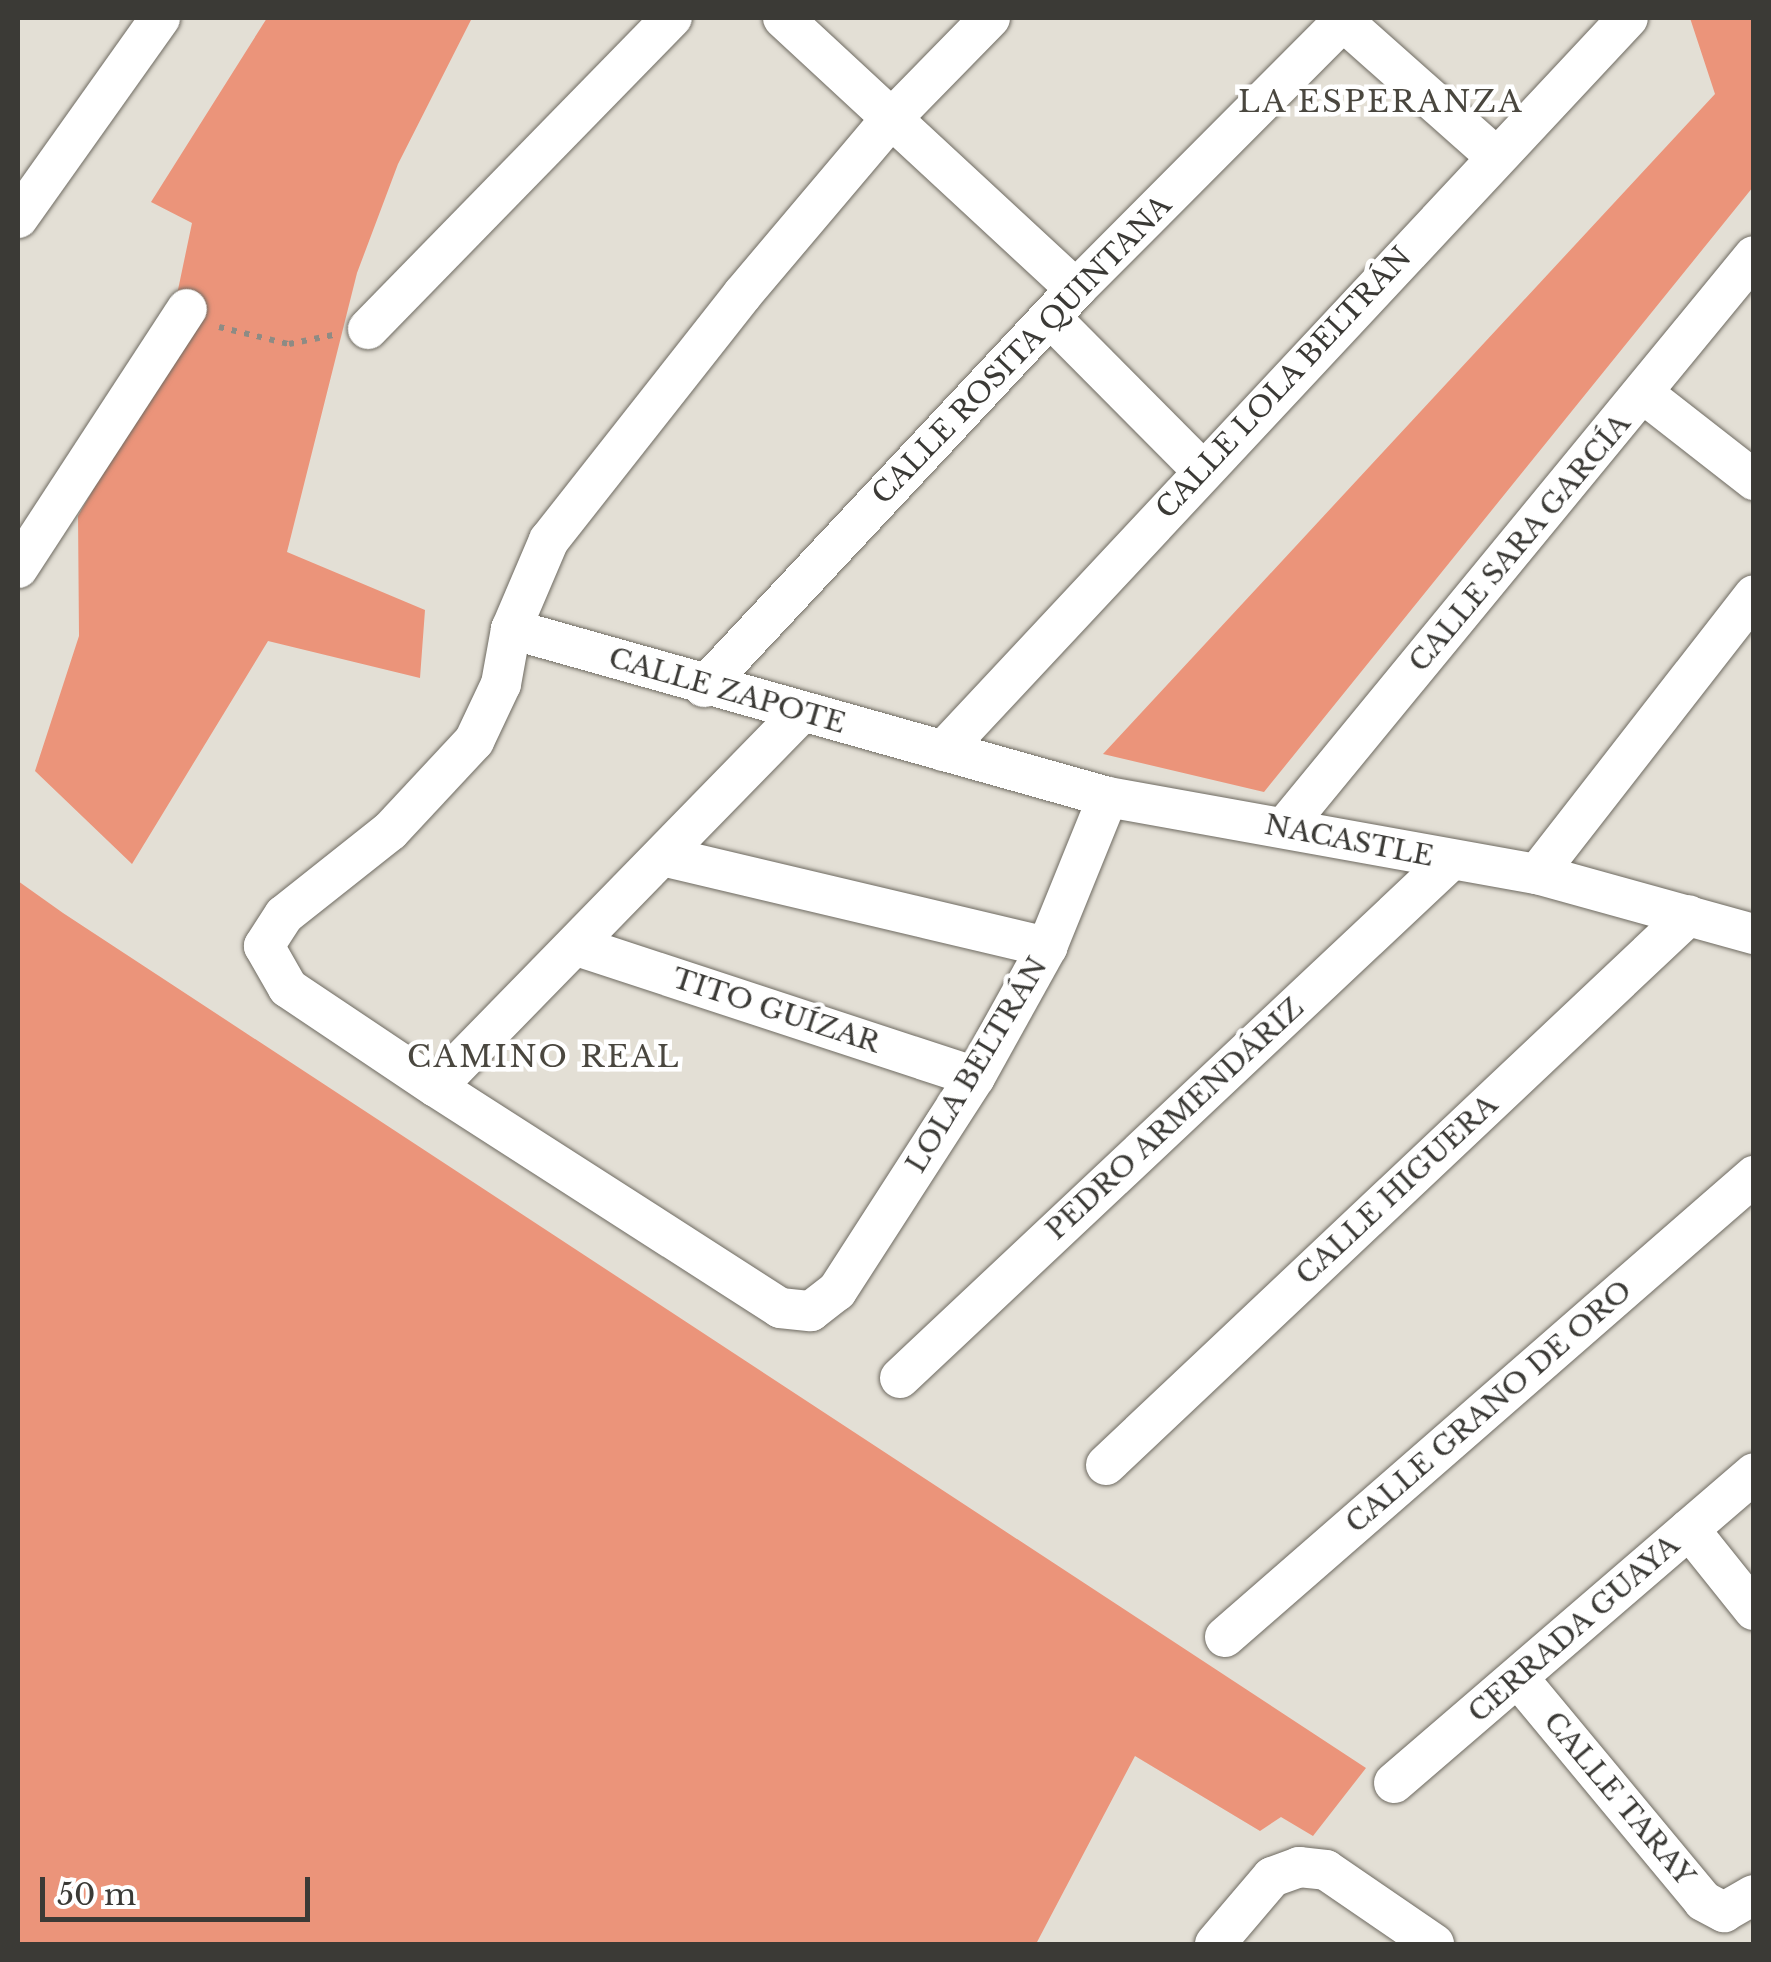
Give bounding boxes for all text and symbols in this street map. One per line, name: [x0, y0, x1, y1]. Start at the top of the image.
district label: LA ESPERANZA: [1237, 84, 1525, 120]
street label: CALLE ROSITA QUINTANA: [865, 188, 1179, 512]
street label: CALLE LOLA BELTRÁN: [1149, 240, 1419, 526]
street label: CALLE SARA GARCÍA: [1402, 407, 1638, 679]
street label: CALLE ZAPOTE: [605, 641, 849, 741]
street label: NACASTLE: [1262, 808, 1436, 874]
street label: LOLA BELTRÁN: [899, 951, 1055, 1179]
street label: TITO GUÍZAR: [668, 962, 884, 1060]
street label: PEDRO ARMENDÁRIZ: [1039, 991, 1311, 1247]
district label: CAMINO REAL: [407, 1039, 681, 1075]
street label: CALLE HIGUERA: [1289, 1088, 1505, 1292]
street label: CALLE GRANO DE ORO: [1339, 1274, 1639, 1540]
street label: CERRADA GUAYA: [1461, 1528, 1687, 1730]
street label: CALLE TARAY: [1536, 1705, 1702, 1893]
scale bar: [45, 1857, 315, 1919]
text: 50 m: [57, 1876, 136, 1913]

